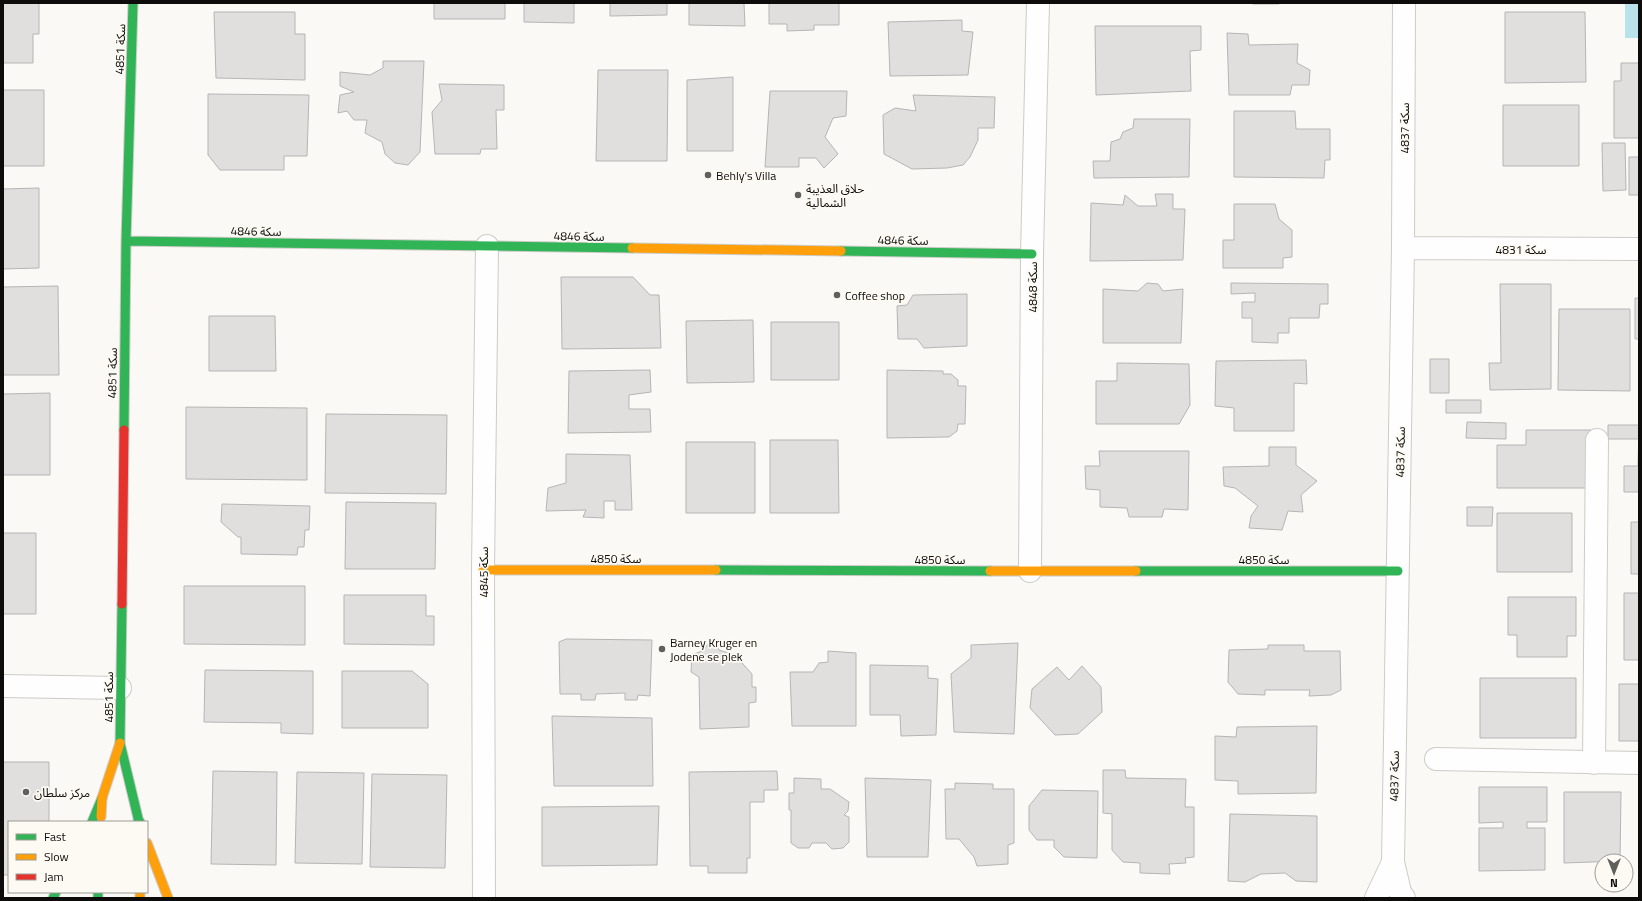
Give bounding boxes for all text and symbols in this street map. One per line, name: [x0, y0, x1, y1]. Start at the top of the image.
street label: سكة 4851: [110, 23, 130, 75]
street label: سكة 4837: [1395, 103, 1414, 153]
place label: Behly's Villa: [716, 166, 776, 185]
marker: Behly's Villa: [703, 170, 713, 180]
place label: حلاق العذيبة الشمالية: [806, 179, 864, 212]
marker: حلاق العذيبة الشمالية: [793, 190, 803, 200]
street label: سكة 4846: [230, 221, 282, 241]
street label: سكة 4846: [553, 226, 605, 246]
street label: سكة 4846: [877, 230, 929, 250]
street label: سكة 4831: [1496, 240, 1546, 259]
street label: سكة 4848: [1023, 262, 1042, 312]
place label: Coffee shop: [845, 286, 905, 305]
marker: Coffee shop: [832, 290, 842, 300]
street label: سكة 4851: [102, 347, 122, 399]
street label: سكة 4837: [1390, 426, 1410, 478]
street label: سكة 4845: [474, 547, 493, 597]
street label: سكة 4850: [591, 549, 641, 568]
street label: سكة 4850: [915, 550, 965, 569]
street label: سكة 4850: [1239, 550, 1289, 569]
place label: Barney Kruger en Jodene se plek: [670, 633, 757, 666]
marker: Barney Kruger en Jodene se plek: [657, 644, 667, 654]
street label: سكة 4851: [99, 672, 118, 722]
street label: سكة 4837: [1384, 750, 1404, 802]
place label: مركز سلطان: [34, 783, 90, 802]
marker: مركز سلطان: [21, 787, 31, 797]
legend: [8, 821, 148, 893]
text: Fast: [44, 827, 67, 846]
text: Slow: [44, 847, 69, 866]
north arrow: [1594, 853, 1634, 893]
text: Jam: [44, 867, 64, 886]
text: N: [1610, 875, 1618, 891]

